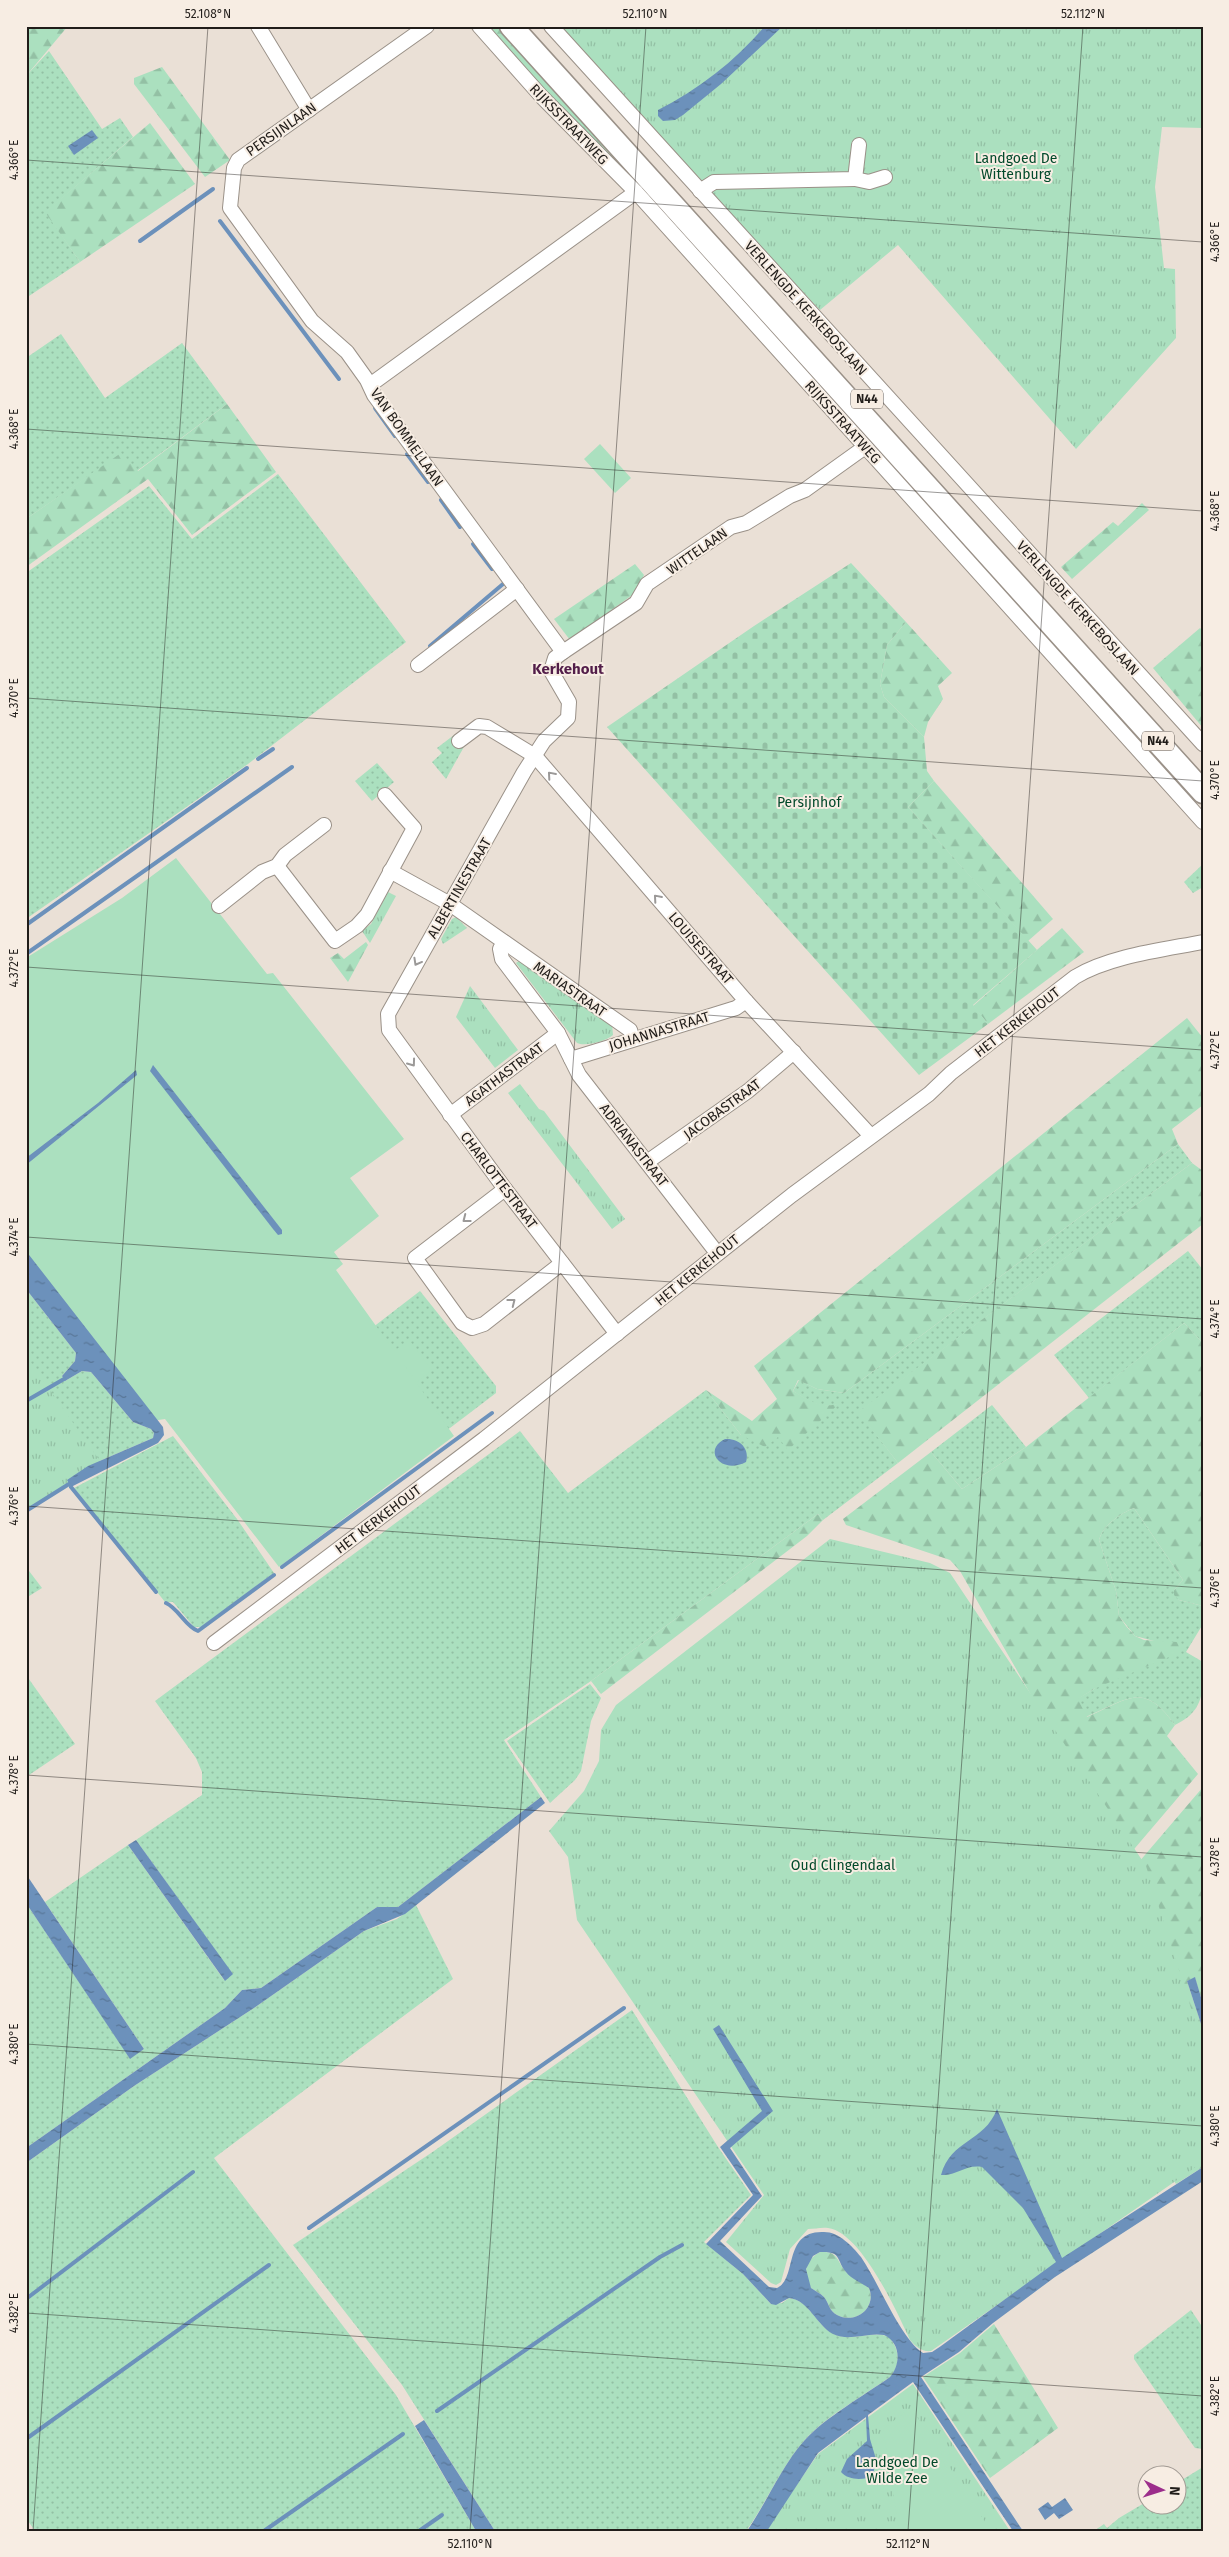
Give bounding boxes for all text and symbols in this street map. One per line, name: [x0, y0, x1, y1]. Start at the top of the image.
text: 52.108°N: [185, 7, 231, 21]
text: 52.110°N: [623, 7, 667, 21]
text: 52.112°N: [1061, 7, 1105, 21]
street label: RIJKSSTRAATWEG: [526, 80, 611, 168]
street label: PERSIJNLAAN: [243, 99, 320, 160]
text: 4.366°E: [7, 140, 21, 180]
park label: Landgoed De Wittenburg: [975, 150, 1057, 183]
text: 4.366°E: [1208, 222, 1222, 262]
street label: VERLENGDE KERKEBOSLAAN: [741, 238, 871, 379]
street label: RIJKSSTRAATWEG: [801, 377, 884, 467]
street label: VAN BOMMELLAAN: [366, 385, 447, 490]
road number: N44: [851, 389, 883, 408]
text: 4.368°E: [7, 408, 21, 450]
text: 4.368°E: [1208, 490, 1222, 532]
street label: WITTELAAN: [664, 524, 731, 579]
street label: VERLENGDE KERKEBOSLAAN: [1013, 538, 1143, 679]
district label: Kerkehout: [532, 660, 604, 678]
text: 4.370°E: [7, 678, 21, 718]
road number: N44: [1142, 731, 1174, 750]
text: 4.370°E: [1208, 760, 1222, 800]
one-way arrow: [548, 771, 557, 780]
park label: Persijnhof: [777, 794, 842, 811]
street label: ALBERTINESTRAAT: [424, 834, 495, 941]
one-way arrow: [654, 894, 663, 903]
street label: LOUISESTRAAT: [665, 909, 737, 988]
text: 4.372°E: [7, 948, 21, 988]
one-way arrow: [413, 956, 423, 965]
street label: MARIASTRAAT: [530, 958, 610, 1021]
street label: HET KERKEHOUT: [971, 983, 1064, 1061]
street label: JOHANNASTRAAT: [607, 1008, 712, 1055]
text: 4.372°E: [1208, 1030, 1222, 1070]
street label: AGATHASTRAAT: [461, 1039, 548, 1110]
one-way arrow: [406, 1057, 415, 1067]
street label: JACOBASTRAAT: [680, 1075, 765, 1143]
street label: ADRIANASTRAAT: [596, 1100, 672, 1191]
street label: CHARLOTTESTRAAT: [457, 1129, 541, 1233]
one-way arrow: [462, 1213, 472, 1222]
text: 4.374°E: [7, 1217, 21, 1257]
street label: HET KERKEHOUT: [652, 1231, 744, 1310]
one-way arrow: [506, 1299, 515, 1307]
text: 4.374°E: [1208, 1299, 1222, 1339]
street label: HET KERKEHOUT: [332, 1481, 425, 1557]
text: 4.376°E: [7, 1486, 21, 1526]
text: 4.376°E: [1208, 1568, 1222, 1608]
text: 4.378°E: [7, 1755, 21, 1795]
text: 4.378°E: [1208, 1837, 1222, 1877]
park label: Oud Clingendaal: [791, 1857, 895, 1874]
text: 4.380°E: [7, 2023, 21, 2065]
text: 4.380°E: [1208, 2105, 1222, 2147]
text: 4.382°E: [7, 2293, 21, 2333]
text: 4.382°E: [1208, 2376, 1222, 2416]
park label: Landgoed De Wilde Zee: [856, 2454, 938, 2487]
north arrow: [1136, 2464, 1186, 2514]
text: N: [1166, 2486, 1183, 2496]
text: 52.110°N: [448, 2537, 492, 2551]
text: 52.112°N: [886, 2537, 930, 2551]

